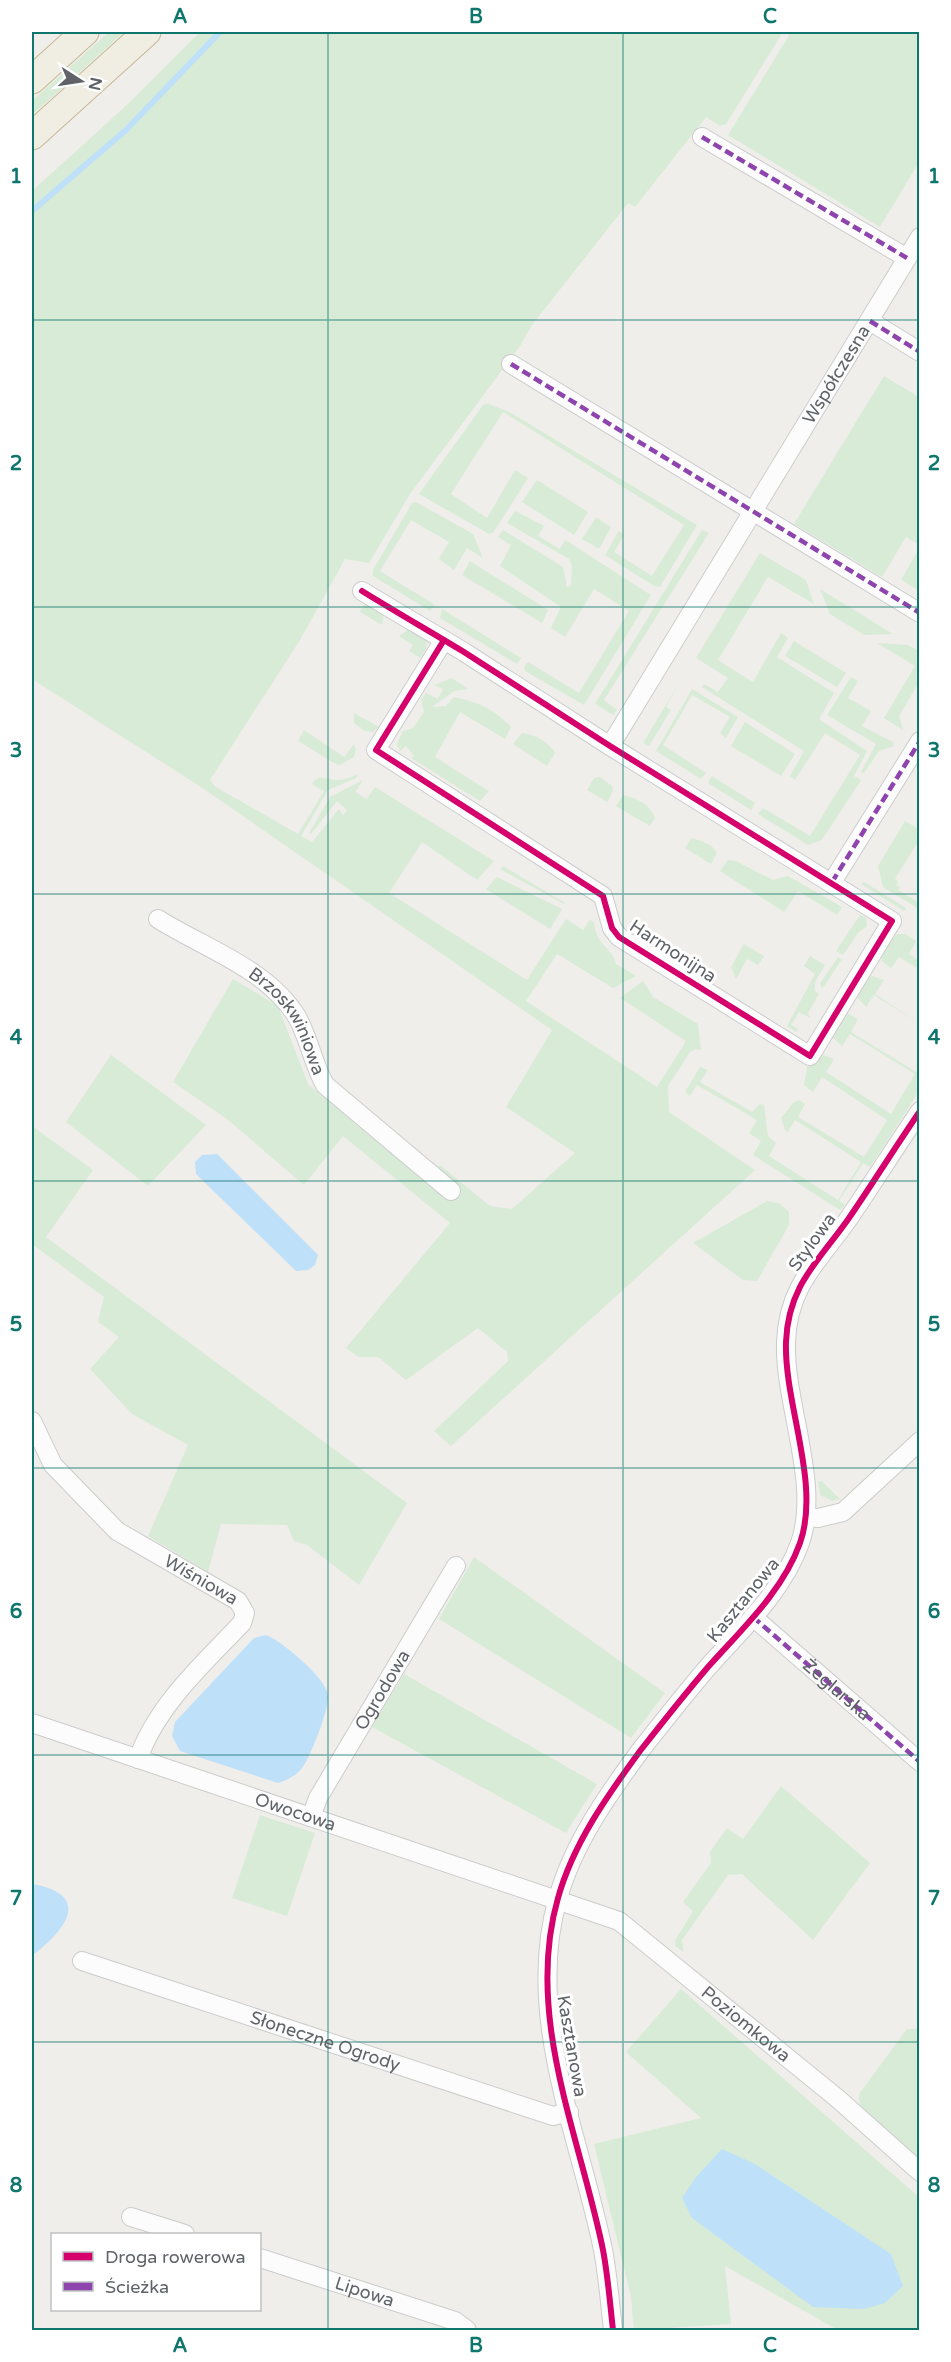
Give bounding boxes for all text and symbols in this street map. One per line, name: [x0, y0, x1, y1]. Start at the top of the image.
text: A: [173, 5, 188, 29]
text: B: [469, 5, 483, 29]
text: C: [763, 5, 777, 29]
north arrow: [51, 51, 111, 111]
text: N: [84, 76, 106, 92]
text: 1: [10, 165, 22, 189]
text: 1: [928, 165, 940, 189]
street label: Współczesna: [798, 321, 875, 428]
text: 2: [10, 452, 22, 476]
text: 2: [928, 452, 940, 476]
text: 3: [10, 739, 22, 763]
text: 3: [928, 739, 940, 763]
street label: Harmonijna: [625, 915, 721, 987]
street label: Brzoskwiniowa: [244, 962, 330, 1078]
text: 4: [10, 1026, 23, 1050]
text: 4: [928, 1026, 941, 1050]
street label: Stylowa: [783, 1209, 841, 1275]
text: 5: [10, 1313, 22, 1337]
text: 5: [928, 1313, 940, 1337]
street label: Wiśniowa: [160, 1550, 242, 1610]
street label: Kasztanowa: [702, 1553, 784, 1647]
text: 6: [10, 1600, 22, 1624]
text: 6: [928, 1600, 940, 1624]
street label: Ogrodowa: [350, 1646, 415, 1734]
street label: Żeglarska: [798, 1654, 875, 1725]
street label: Owocowa: [252, 1788, 339, 1836]
text: 7: [10, 1887, 22, 1911]
text: 7: [928, 1887, 940, 1911]
street label: Poziomkowa: [697, 1981, 795, 2067]
street label: Kasztanowa: [552, 1993, 592, 2099]
street label: Słoneczne Ogrody: [247, 2006, 403, 2076]
text: 8: [10, 2174, 22, 2198]
text: 8: [928, 2174, 940, 2198]
legend: [51, 2233, 261, 2311]
text: Droga rowerowa: [105, 2246, 246, 2268]
street label: Lipowa: [332, 2272, 397, 2312]
text: Ścieżka: [105, 2276, 169, 2298]
text: A: [173, 2334, 188, 2358]
text: B: [469, 2334, 483, 2358]
text: C: [763, 2334, 777, 2358]

